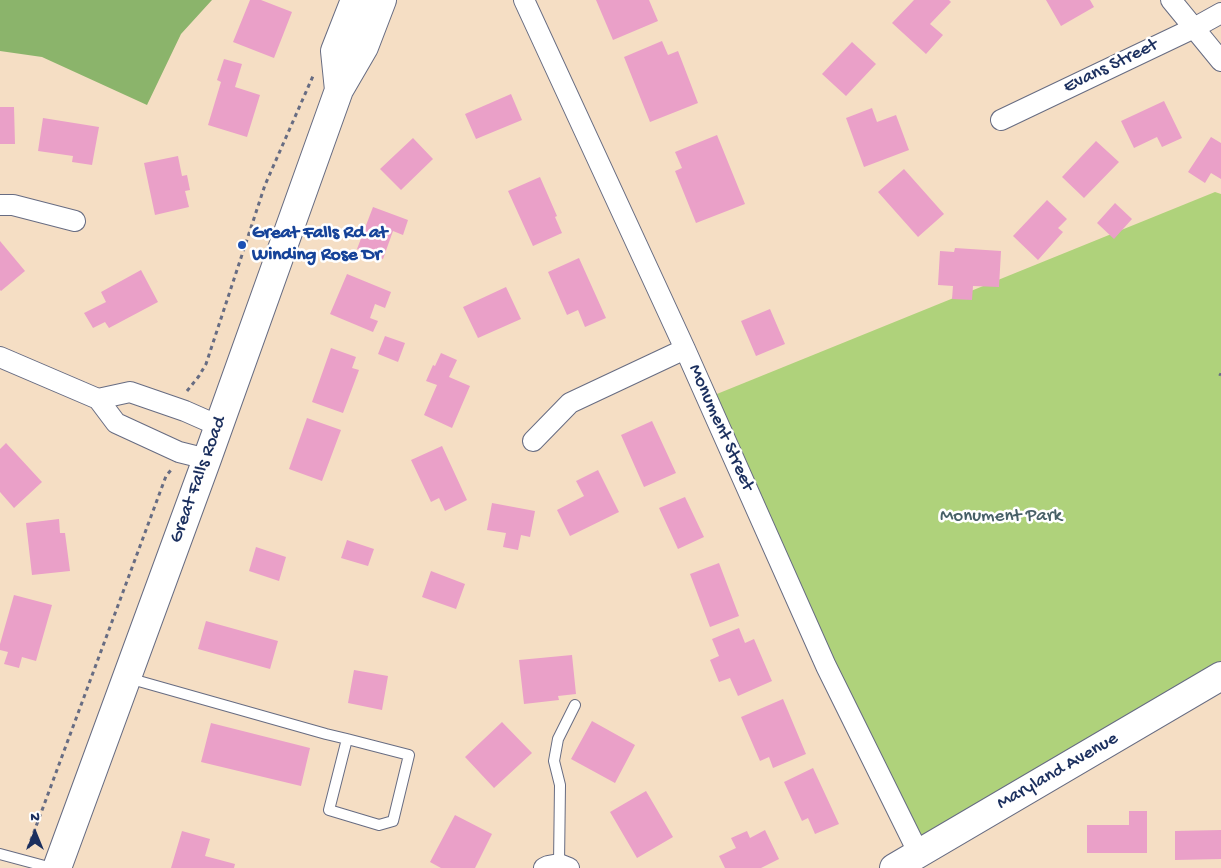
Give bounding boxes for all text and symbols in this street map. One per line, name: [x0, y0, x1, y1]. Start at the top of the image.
street label: Evans Street: [1060, 34, 1162, 100]
place label: Great Falls Rd at Winding Rose Dr: [252, 223, 387, 267]
marker: Great Falls Rd at Winding Rose Dr: [236, 239, 248, 251]
street label: Monument Street: [682, 361, 758, 495]
street label: Great Falls Road: [166, 414, 232, 546]
park label: Monument Park: [940, 506, 1062, 528]
street label: Maryland Avenue: [993, 728, 1123, 816]
north arrow: [10, 808, 60, 858]
text: N: [30, 809, 40, 826]

